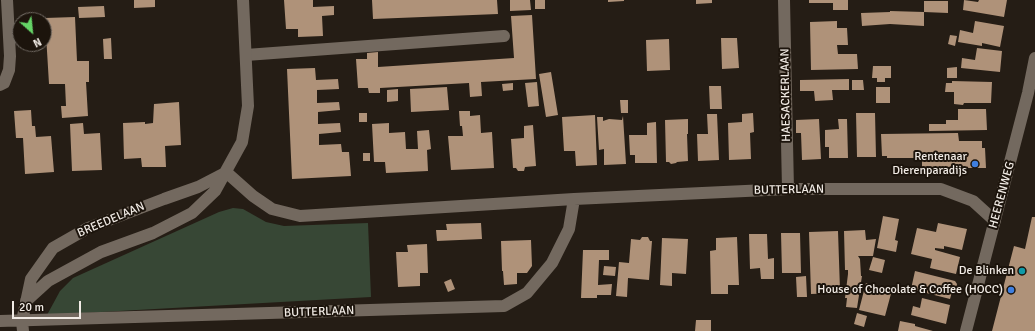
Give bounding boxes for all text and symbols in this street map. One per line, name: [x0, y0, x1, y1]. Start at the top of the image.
north arrow: [12, 12, 52, 52]
text: N: [31, 35, 44, 50]
street label: HAESACKERLAAN: [778, 48, 794, 142]
place label: Rentenaar Dierenparadijs: [892, 150, 967, 178]
marker: Rentenaar Dierenparadijs: [970, 159, 980, 169]
street label: HEERENWEG: [986, 160, 1018, 230]
street label: BUTTERLAAN: [754, 182, 824, 198]
street label: BREEDELAAN: [75, 199, 147, 241]
place label: De Blinken: [959, 264, 1014, 278]
marker: De Blinken: [1017, 266, 1027, 276]
place label: House of Chocolate & Coffee (HOCC): [817, 283, 1003, 297]
marker: House of Chocolate & Coffee (HOCC): [1006, 285, 1016, 295]
scale bar: [14, 293, 83, 319]
text: 20 m: [19, 300, 44, 315]
street label: BUTTERLAAN: [284, 304, 354, 320]

